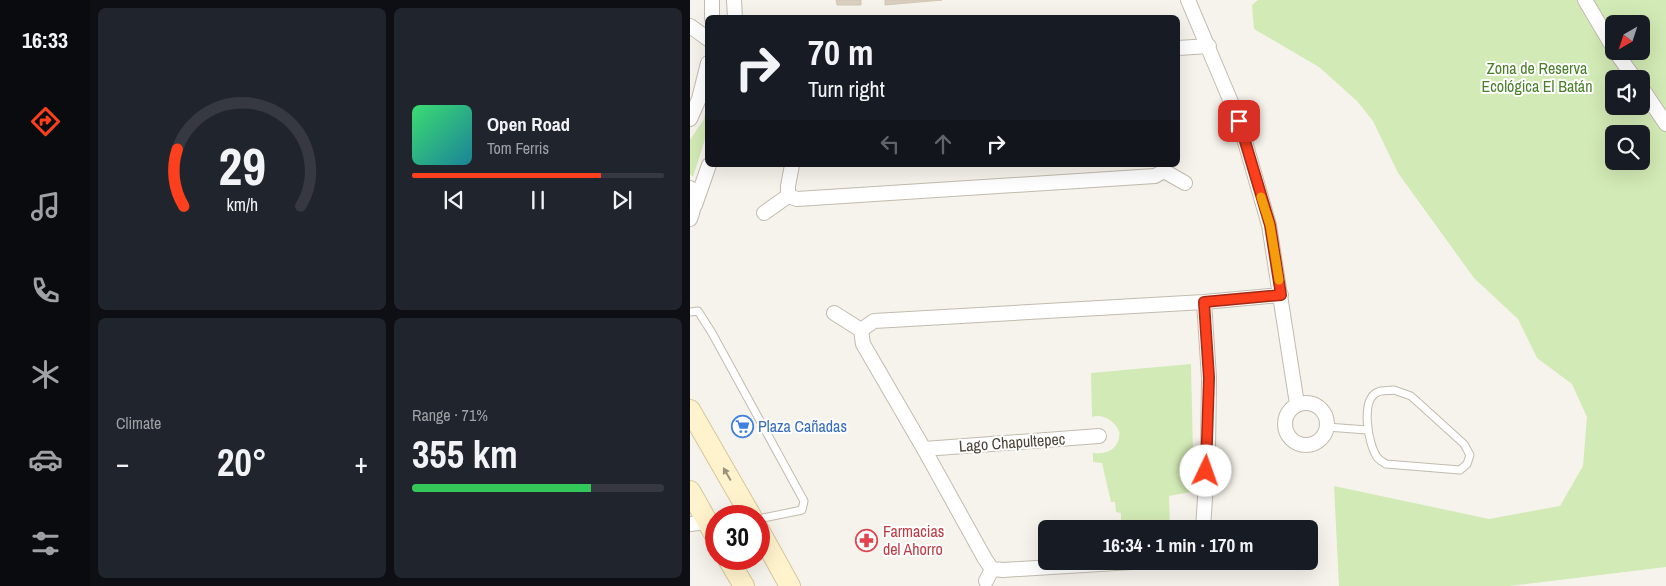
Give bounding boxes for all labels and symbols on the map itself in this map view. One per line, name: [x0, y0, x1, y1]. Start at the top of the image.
north arrow: [1605, 15, 1650, 60]
park label: Zona de Reserva Ecológica El Batán: [1482, 57, 1592, 97]
pin: [1218, 100, 1260, 142]
supermarket icon: Plaza Cañadas: [730, 414, 754, 438]
place label: Plaza Cañadas: [758, 415, 847, 437]
street label: Lago Chapultepec: [958, 427, 1066, 457]
position arrow: [1179, 444, 1231, 496]
one-way arrow: [722, 467, 731, 480]
speed limit sign: 30: [705, 505, 770, 570]
place label: Farmacias del Ahorro: [883, 520, 944, 560]
pharmacy icon: Farmacias del Ahorro: [855, 528, 879, 552]

